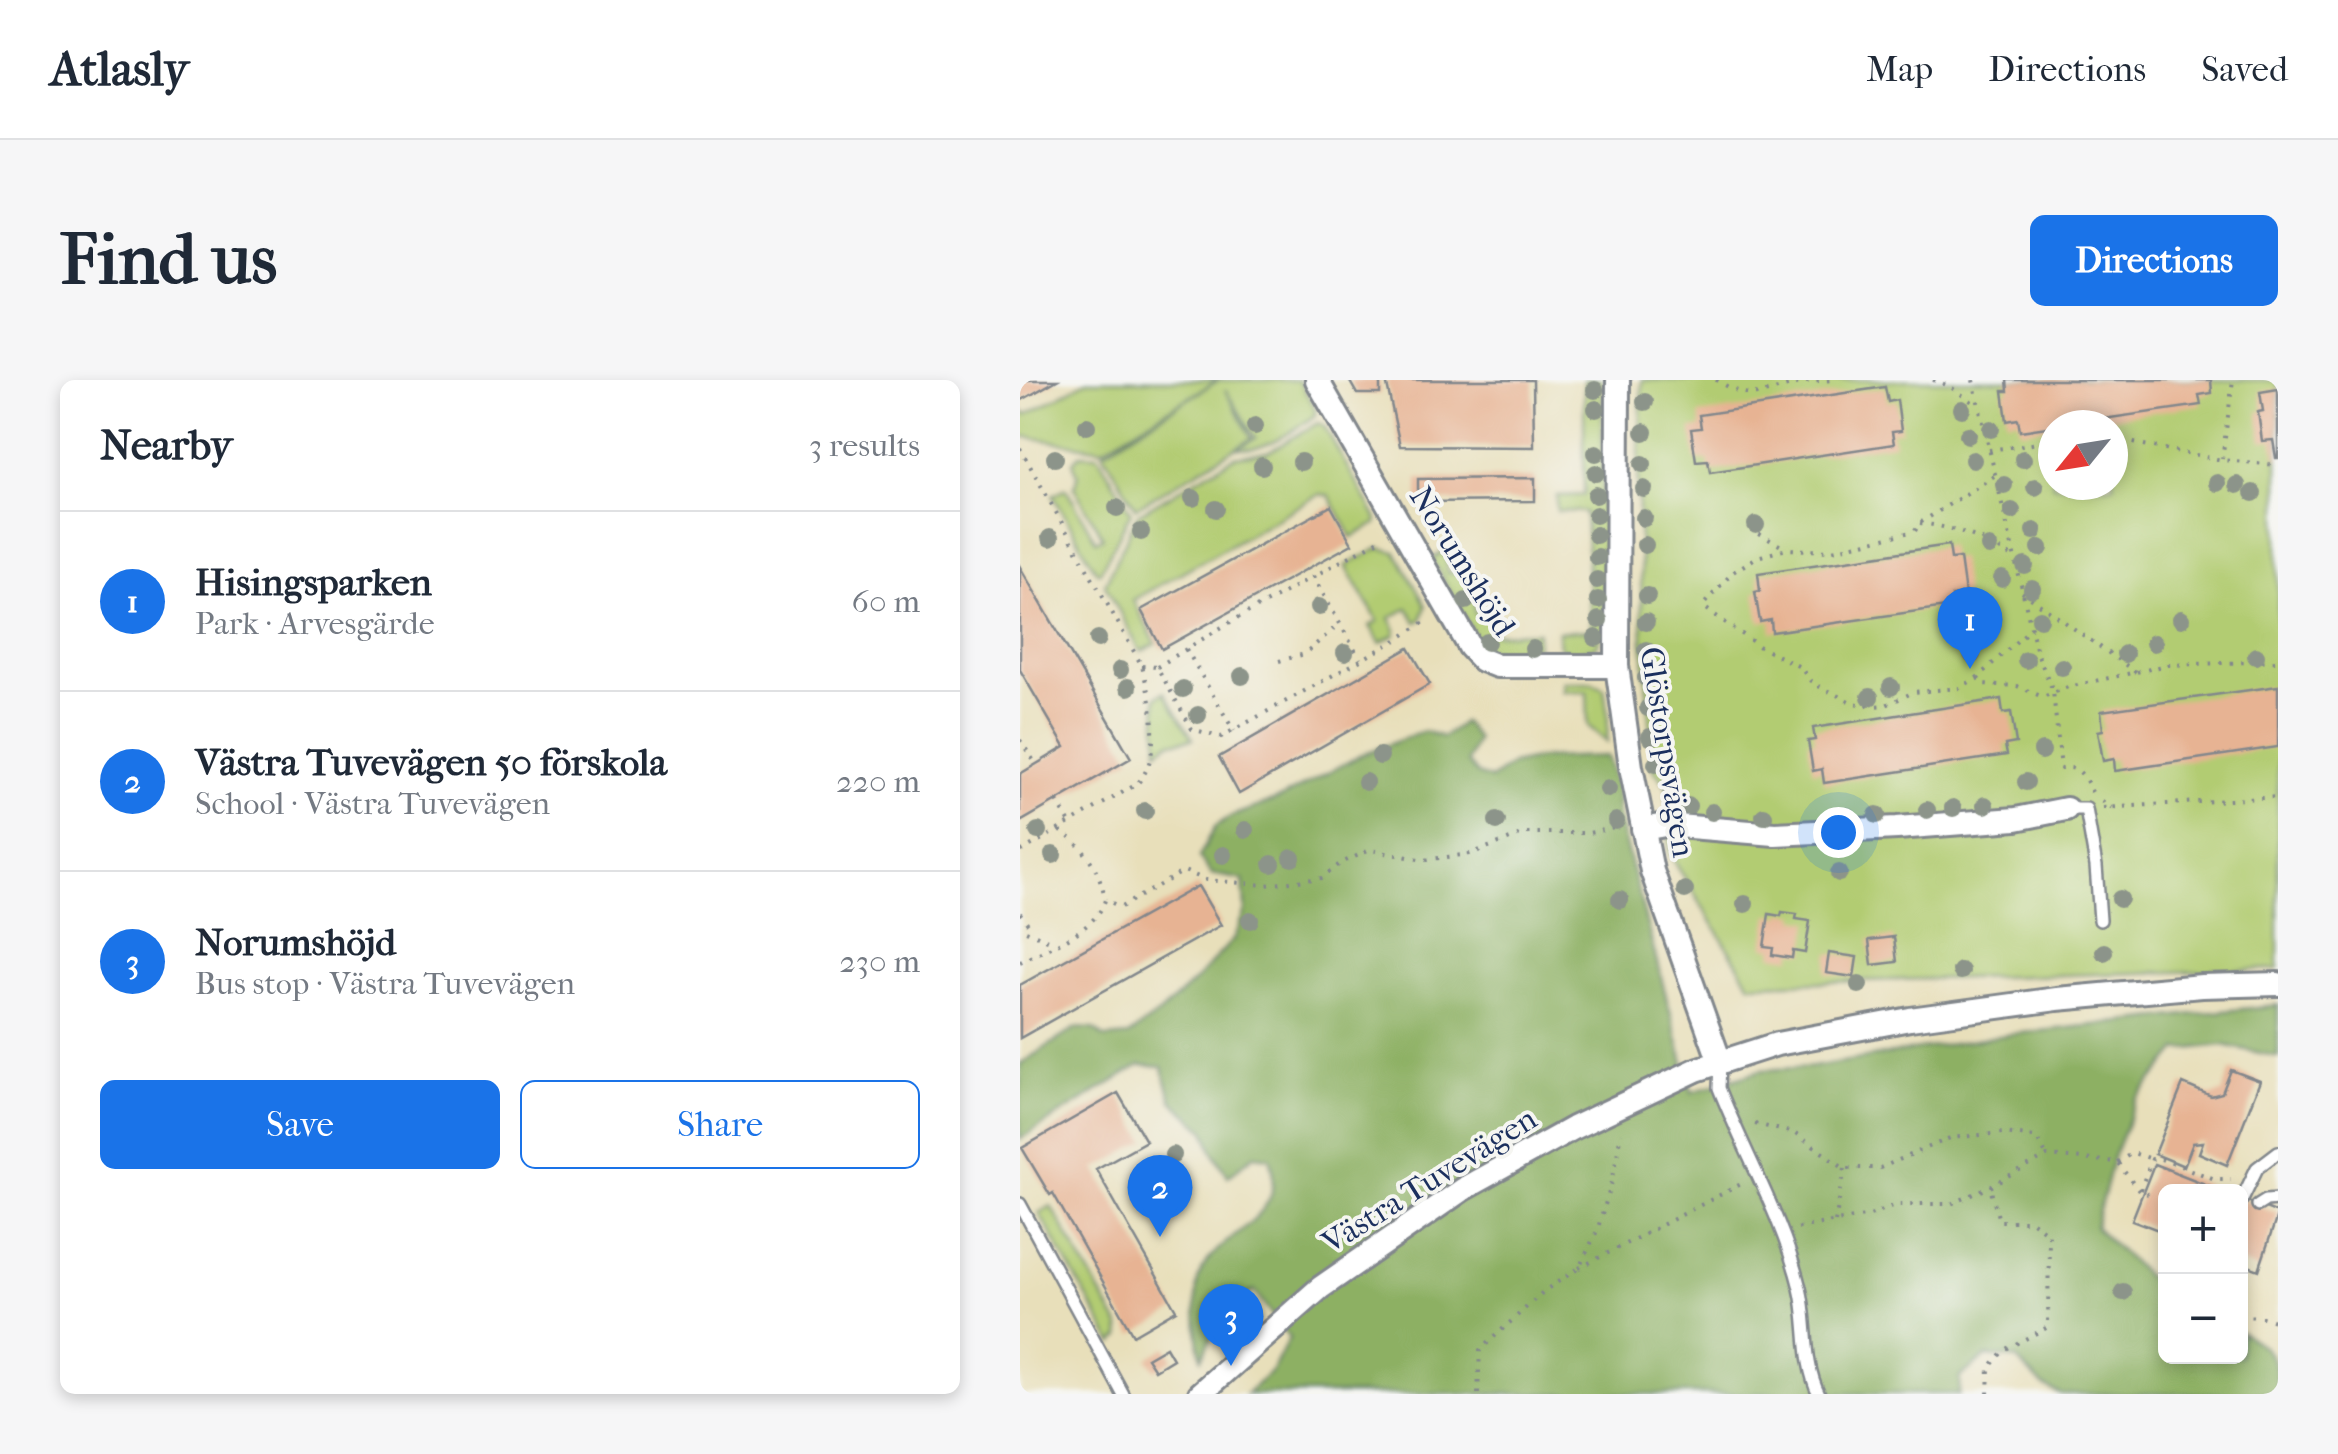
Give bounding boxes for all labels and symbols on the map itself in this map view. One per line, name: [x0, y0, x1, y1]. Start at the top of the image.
north arrow: [2038, 410, 2128, 500]
street label: Norumshöjd: [1402, 480, 1523, 643]
pin: 1: [1938, 586, 2002, 669]
street label: Glöstorpsvägen: [1633, 644, 1702, 860]
your location: [1813, 807, 1864, 858]
street label: Västra Tuvevägen: [1315, 1099, 1544, 1262]
pin: 2: [1128, 1154, 1192, 1237]
pin: 3: [1198, 1284, 1264, 1366]

